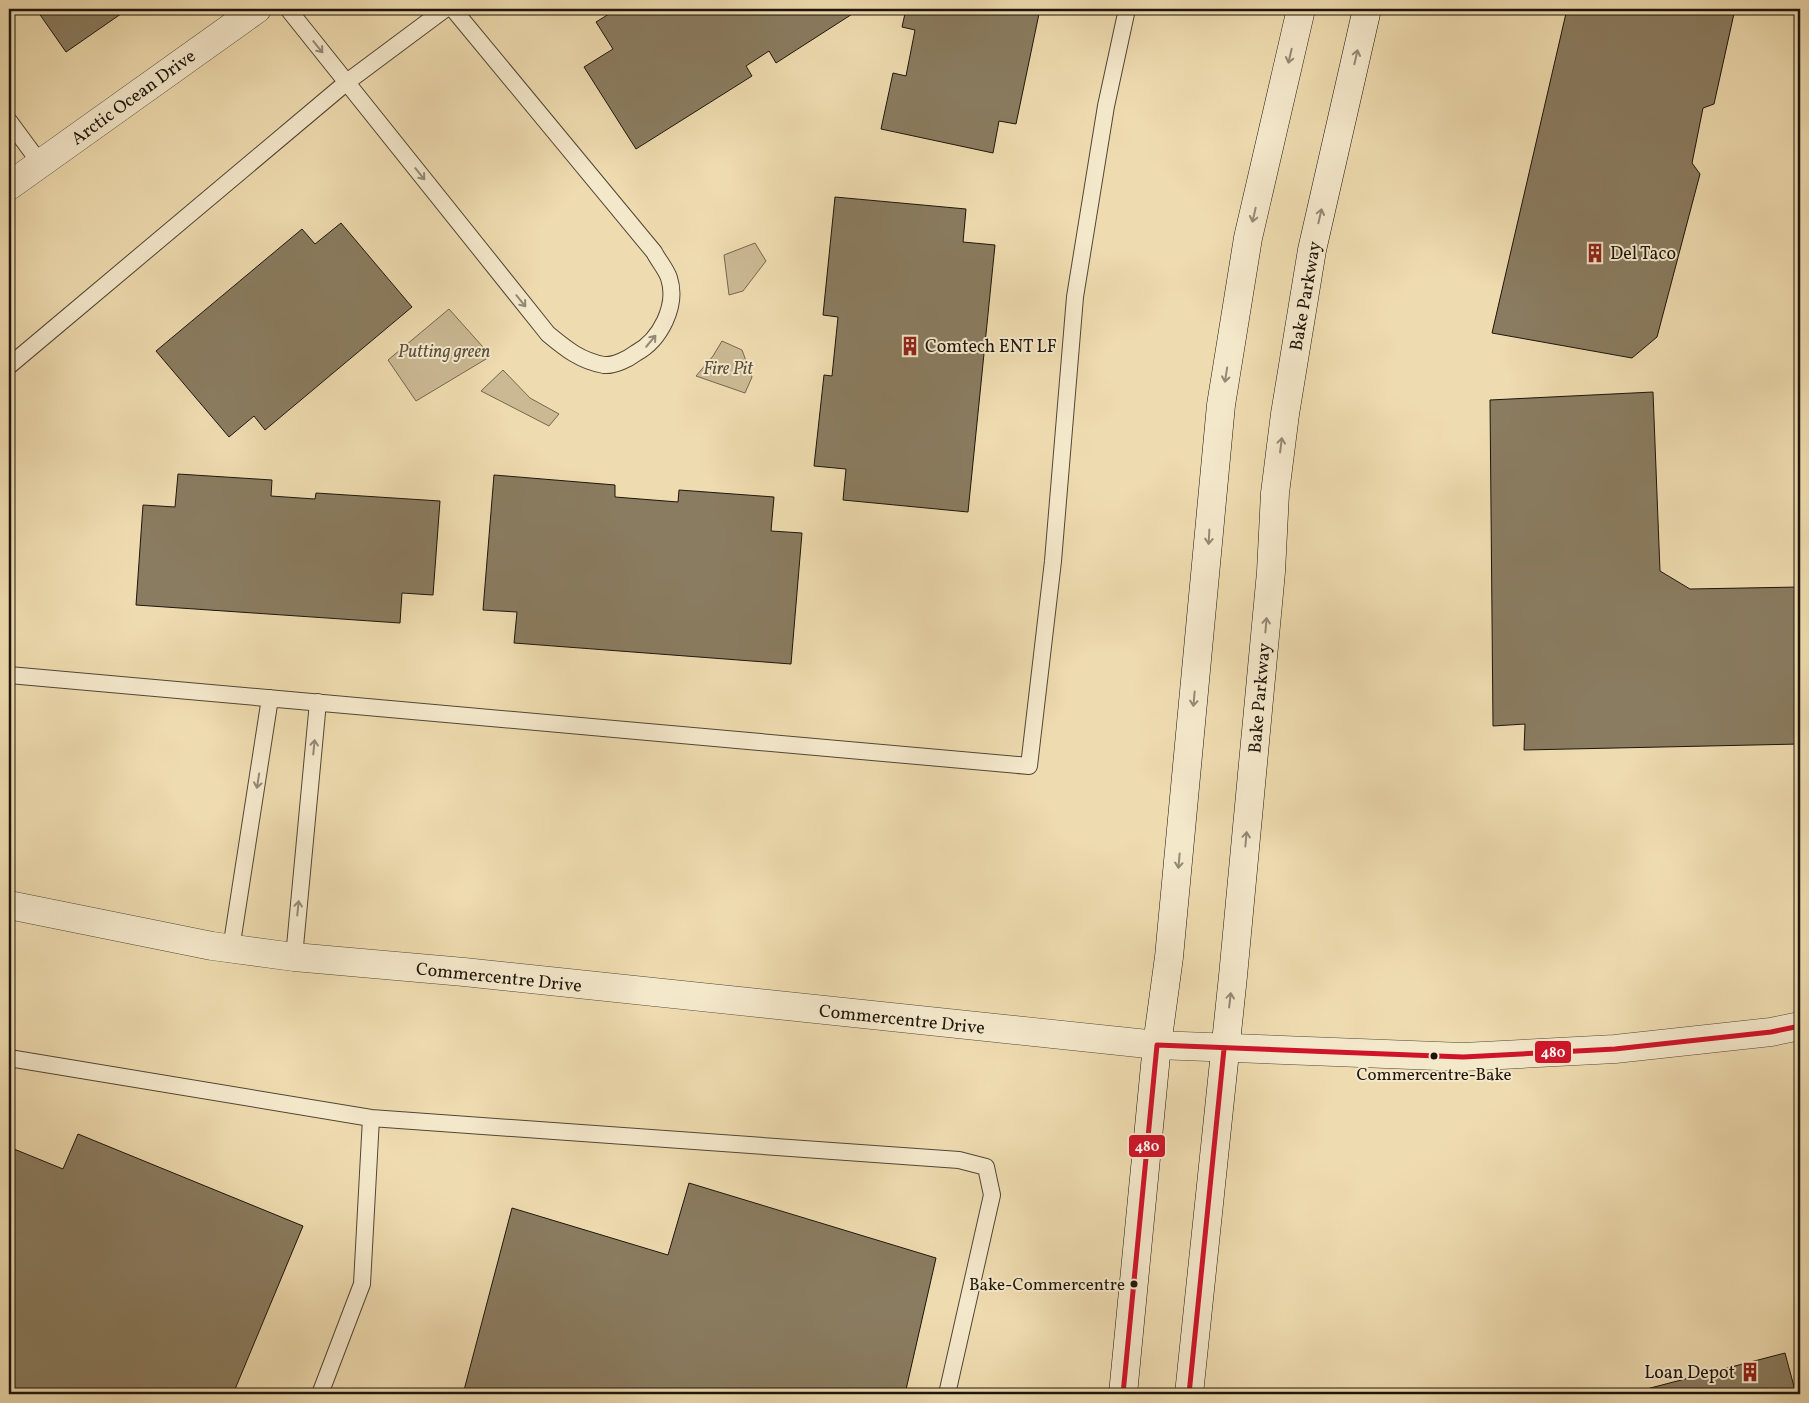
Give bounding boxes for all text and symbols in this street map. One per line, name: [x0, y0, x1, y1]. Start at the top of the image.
one-way arrow: [313, 40, 324, 53]
street label: Arctic Ocean Drive: [66, 44, 201, 152]
one-way arrow: [1285, 48, 1294, 64]
one-way arrow: [1352, 50, 1361, 66]
one-way arrow: [414, 167, 425, 180]
one-way arrow: [1249, 206, 1258, 222]
one-way arrow: [1316, 208, 1325, 224]
street label: Bake Parkway: [1285, 239, 1328, 353]
building icon: Del Taco: [1584, 242, 1606, 264]
place label: Del Taco: [1610, 242, 1676, 267]
one-way arrow: [516, 294, 527, 307]
one-way arrow: [646, 335, 657, 348]
building icon: Comtech ENT LF: [899, 335, 921, 357]
place label: Comtech ENT LF: [925, 335, 1057, 360]
park label: Putting green: [398, 340, 490, 365]
park label: Fire Pit: [703, 357, 754, 382]
one-way arrow: [1220, 366, 1230, 382]
one-way arrow: [1276, 437, 1286, 453]
one-way arrow: [1204, 529, 1213, 545]
one-way arrow: [1261, 617, 1271, 633]
street label: Bake Parkway: [1243, 642, 1278, 754]
one-way arrow: [1189, 691, 1199, 707]
one-way arrow: [309, 739, 319, 755]
one-way arrow: [252, 772, 262, 788]
one-way arrow: [1241, 831, 1250, 847]
one-way arrow: [1174, 852, 1184, 868]
one-way arrow: [294, 901, 303, 917]
street label: Commercentre Drive: [415, 957, 583, 1000]
one-way arrow: [1225, 993, 1235, 1009]
street label: Commercentre Drive: [818, 999, 986, 1042]
line badge: 480: [1534, 1040, 1572, 1064]
text: 480: [1541, 1044, 1566, 1063]
marker: Commercentre-Bake: [1429, 1051, 1439, 1061]
place label: Commercentre-Bake: [1356, 1064, 1512, 1087]
line badge: 480: [1128, 1134, 1166, 1158]
text: 480: [1135, 1138, 1160, 1157]
place label: Bake-Commercentre: [969, 1274, 1125, 1297]
marker: Bake-Commercentre: [1129, 1279, 1139, 1289]
place label: Loan Depot: [1644, 1361, 1735, 1386]
building icon: Loan Depot: [1739, 1361, 1761, 1383]

